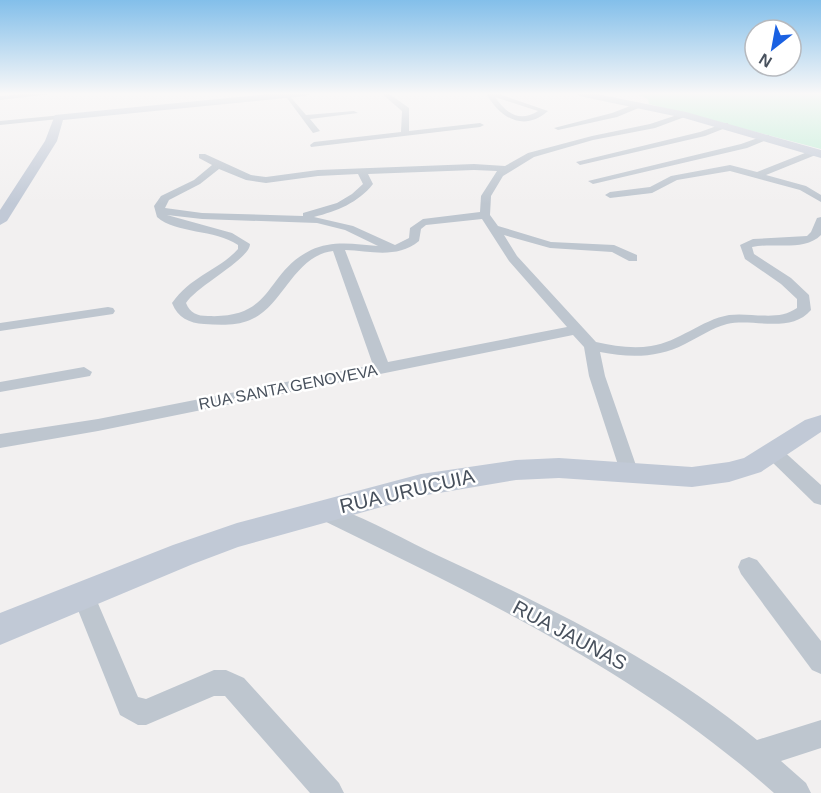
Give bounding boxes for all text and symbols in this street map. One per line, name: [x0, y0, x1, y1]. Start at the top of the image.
north arrow: [743, 18, 803, 78]
text: N: [756, 50, 775, 71]
street label: RUA SANTA GENOVEVA: [197, 361, 379, 413]
street label: RUA URUCUIA: [337, 465, 477, 517]
street label: RUA JAUNAS: [509, 596, 631, 674]

